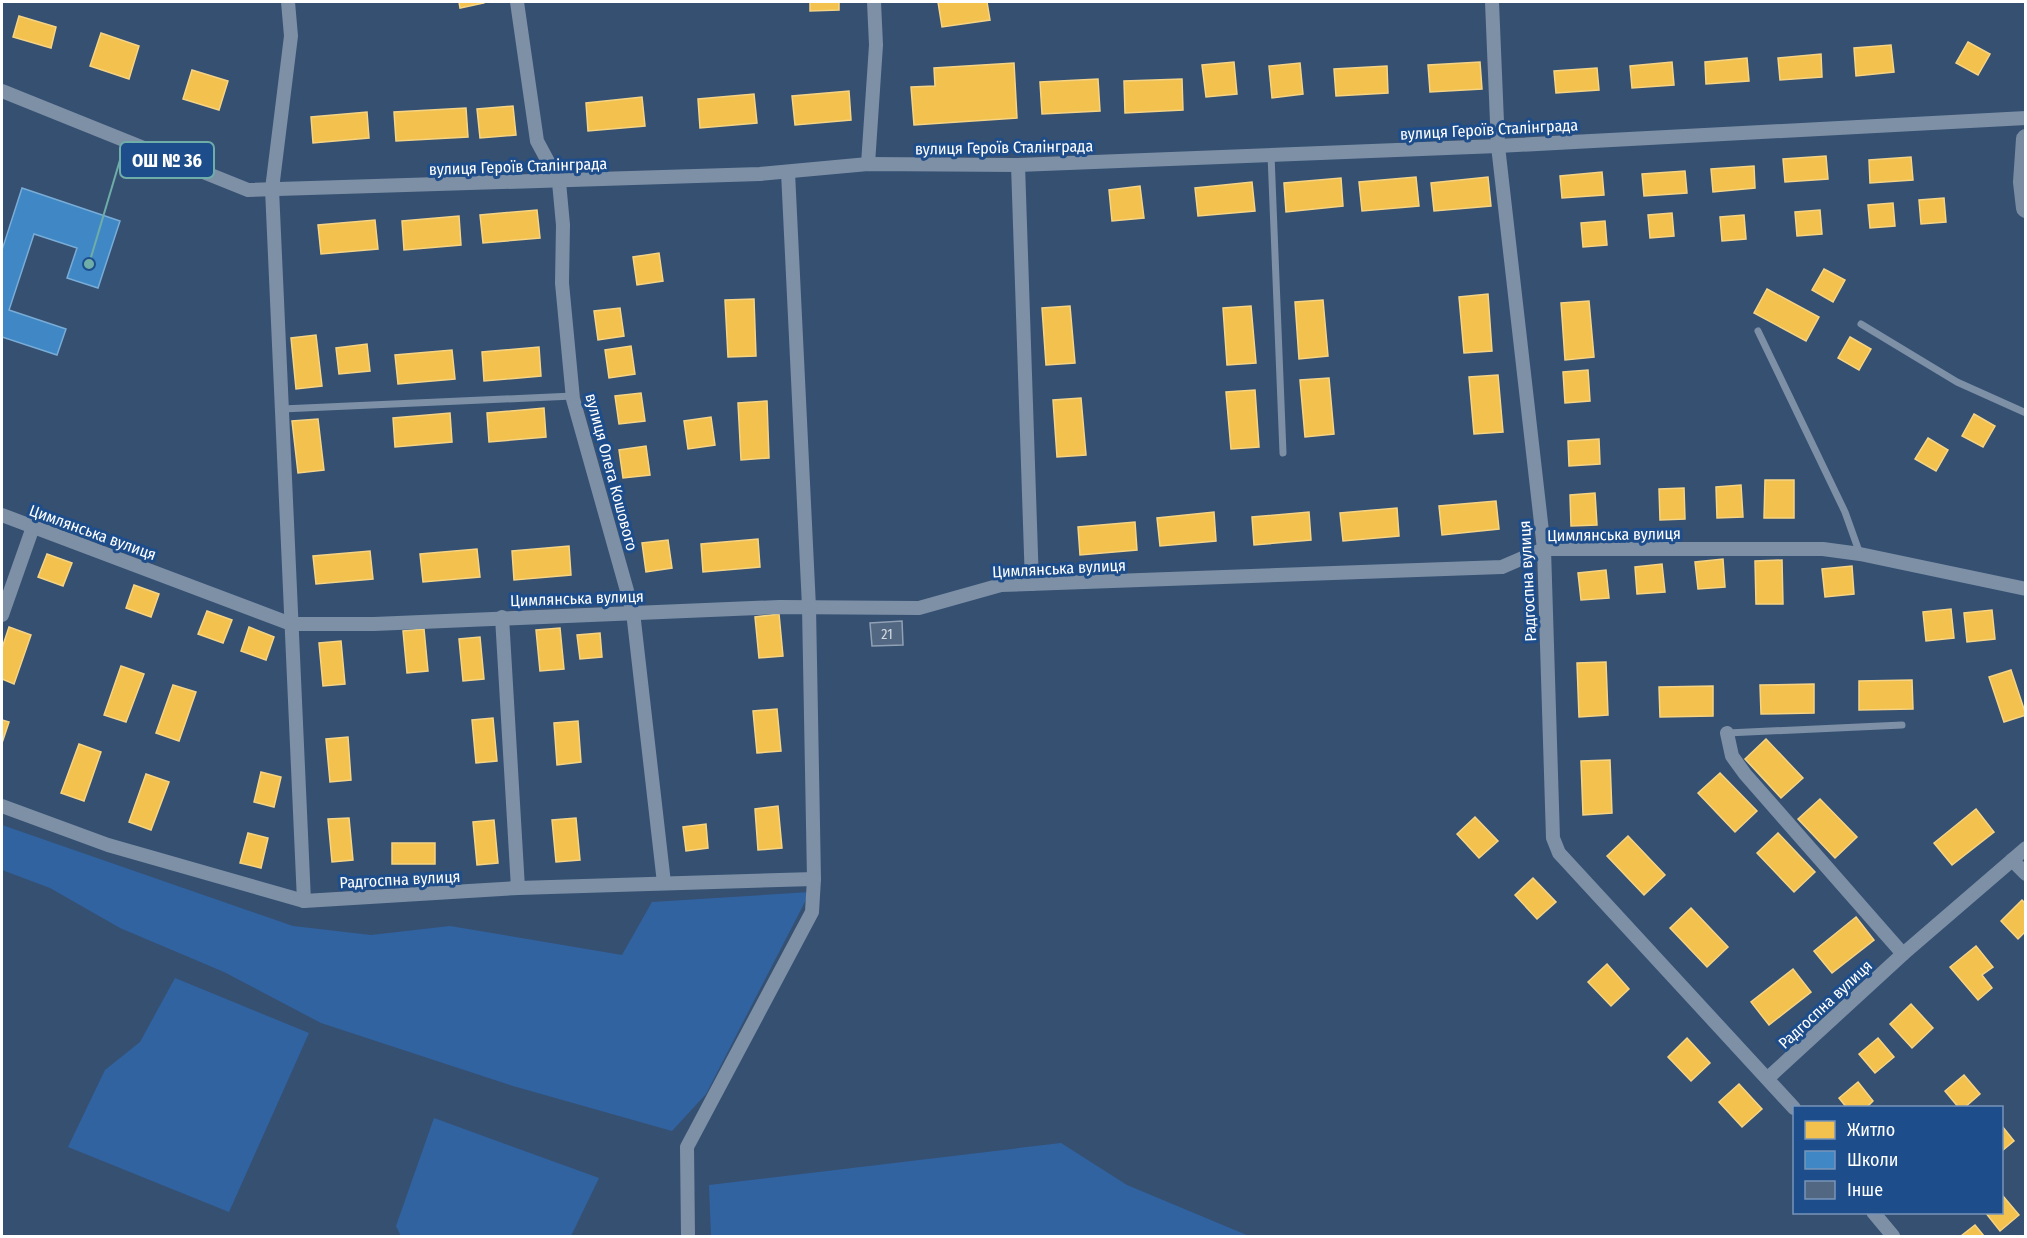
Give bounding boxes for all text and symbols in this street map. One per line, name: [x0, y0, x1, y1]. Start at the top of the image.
street label: вулиця Героїв Сталінграда: [1399, 115, 1579, 144]
street label: вулиця Героїв Сталінграда: [915, 136, 1094, 159]
callout: ОШ № 36: [120, 142, 214, 178]
text: ОШ № 36: [132, 150, 202, 172]
street label: вулиця Героїв Сталінграда: [429, 154, 608, 179]
street label: вулиця Олега Кошового: [581, 391, 642, 553]
street label: Цимлянська вулиця: [27, 501, 159, 564]
street label: Радгоспна вулиця: [1515, 520, 1540, 642]
street label: Цимлянська вулиця: [1547, 524, 1681, 545]
street label: Цимлянська вулиця: [992, 556, 1126, 581]
street label: Цимлянська вулиця: [510, 587, 644, 610]
house number: 21: [881, 626, 893, 643]
street label: Радгоспна вулиця: [339, 867, 461, 892]
street label: Радгоспна вулиця: [1775, 956, 1876, 1053]
legend: [1793, 1106, 2003, 1214]
text: Житло: [1847, 1119, 1895, 1141]
text: Школи: [1847, 1149, 1898, 1171]
text: Інше: [1847, 1179, 1883, 1201]

